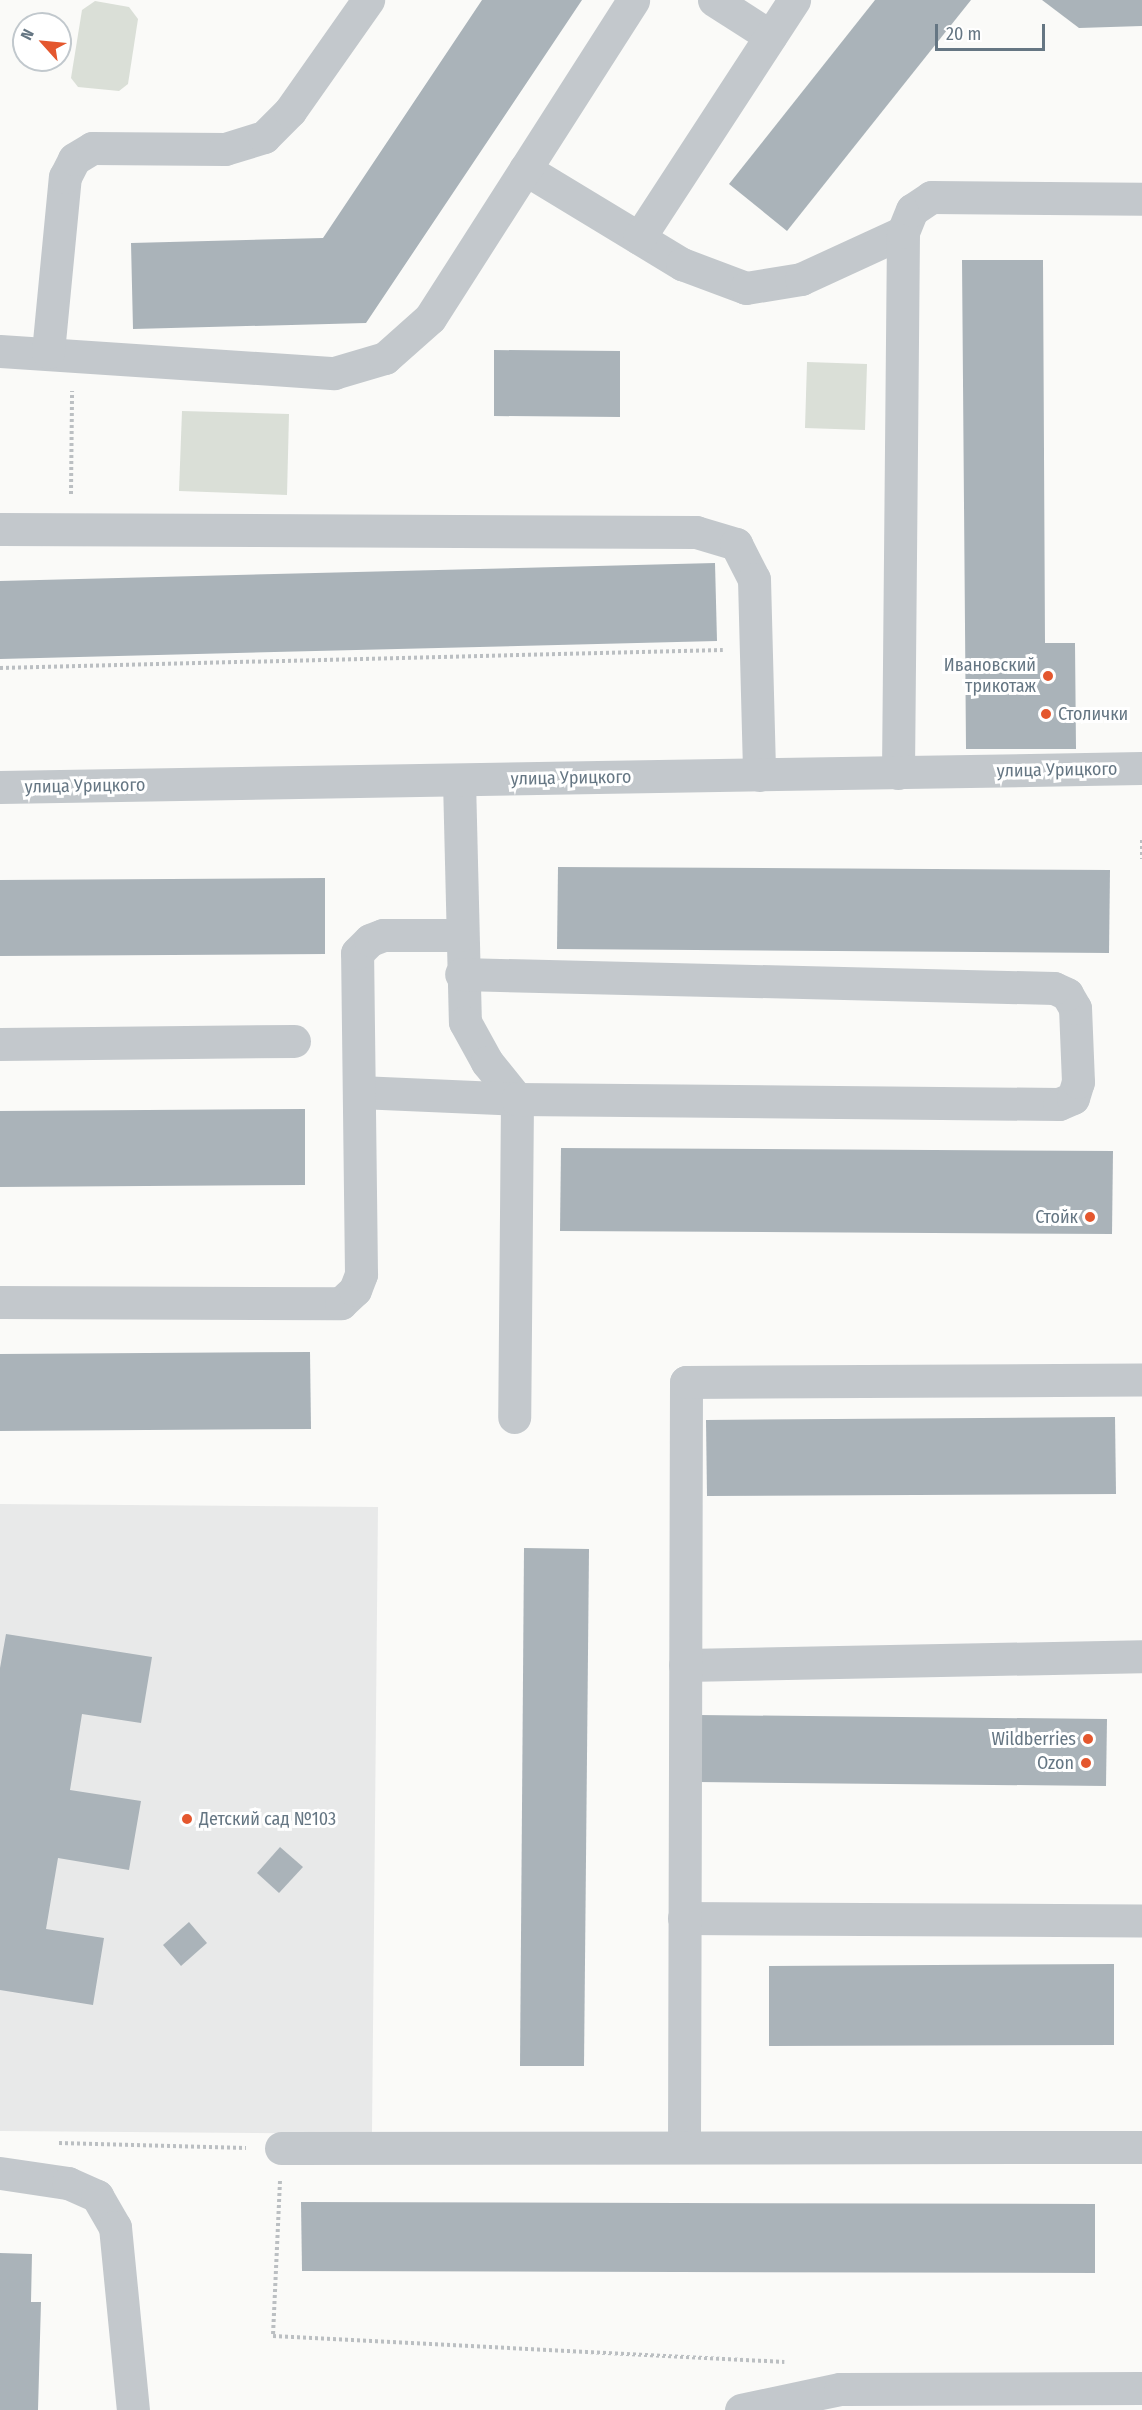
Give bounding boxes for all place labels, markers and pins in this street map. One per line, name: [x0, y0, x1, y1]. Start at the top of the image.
place label: Ивановский трикотаж: [944, 655, 1036, 698]
marker: Ивановский трикотаж: [1041, 669, 1055, 683]
place label: Столички: [1058, 703, 1128, 725]
marker: Столички: [1039, 707, 1053, 721]
place label: Стойк: [1035, 1206, 1078, 1228]
marker: Стойк: [1083, 1210, 1097, 1224]
place label: Wildberries: [992, 1728, 1076, 1750]
marker: Wildberries: [1081, 1732, 1095, 1746]
place label: Ozon: [1037, 1752, 1074, 1774]
marker: Ozon: [1079, 1756, 1093, 1770]
place label: Детский сад №103: [199, 1808, 336, 1830]
marker: Детский сад №103: [180, 1812, 194, 1826]

